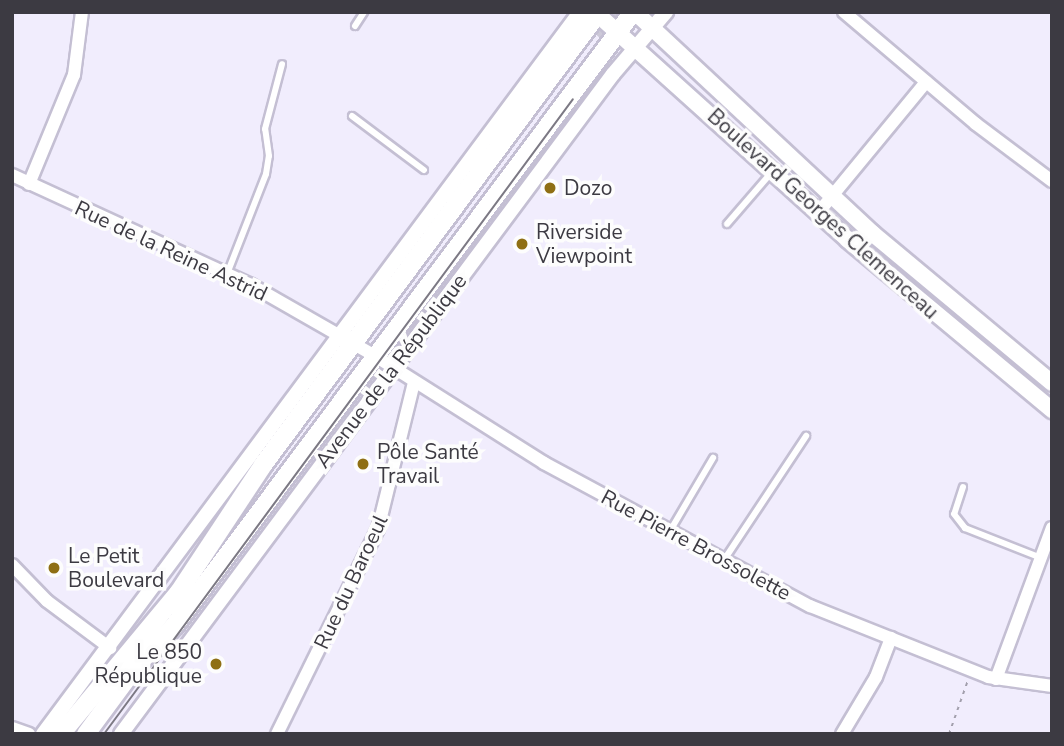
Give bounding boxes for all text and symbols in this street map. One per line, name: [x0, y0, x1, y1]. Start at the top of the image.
street label: Boulevard Georges Clemenceau: [702, 104, 944, 324]
place label: Dozo: [564, 175, 612, 201]
marker: Dozo: [542, 180, 558, 196]
street label: Rue de la Reine Astrid: [71, 195, 271, 307]
place label: Riverside Viewpoint: [536, 219, 632, 269]
marker: Riverside Viewpoint: [514, 236, 530, 252]
street label: Avenue de la République: [310, 269, 472, 473]
place label: Pôle Santé Travail: [377, 439, 479, 489]
marker: Pôle Santé Travail: [355, 456, 371, 472]
street label: Rue Pierre Brossolette: [597, 484, 795, 606]
street label: Rue du Baroeul: [309, 511, 393, 653]
place label: Le Petit Boulevard: [68, 543, 164, 593]
marker: Le Petit Boulevard: [46, 560, 62, 576]
place label: Le 850 République: [94, 639, 202, 689]
marker: Le 850 République: [208, 656, 224, 672]

